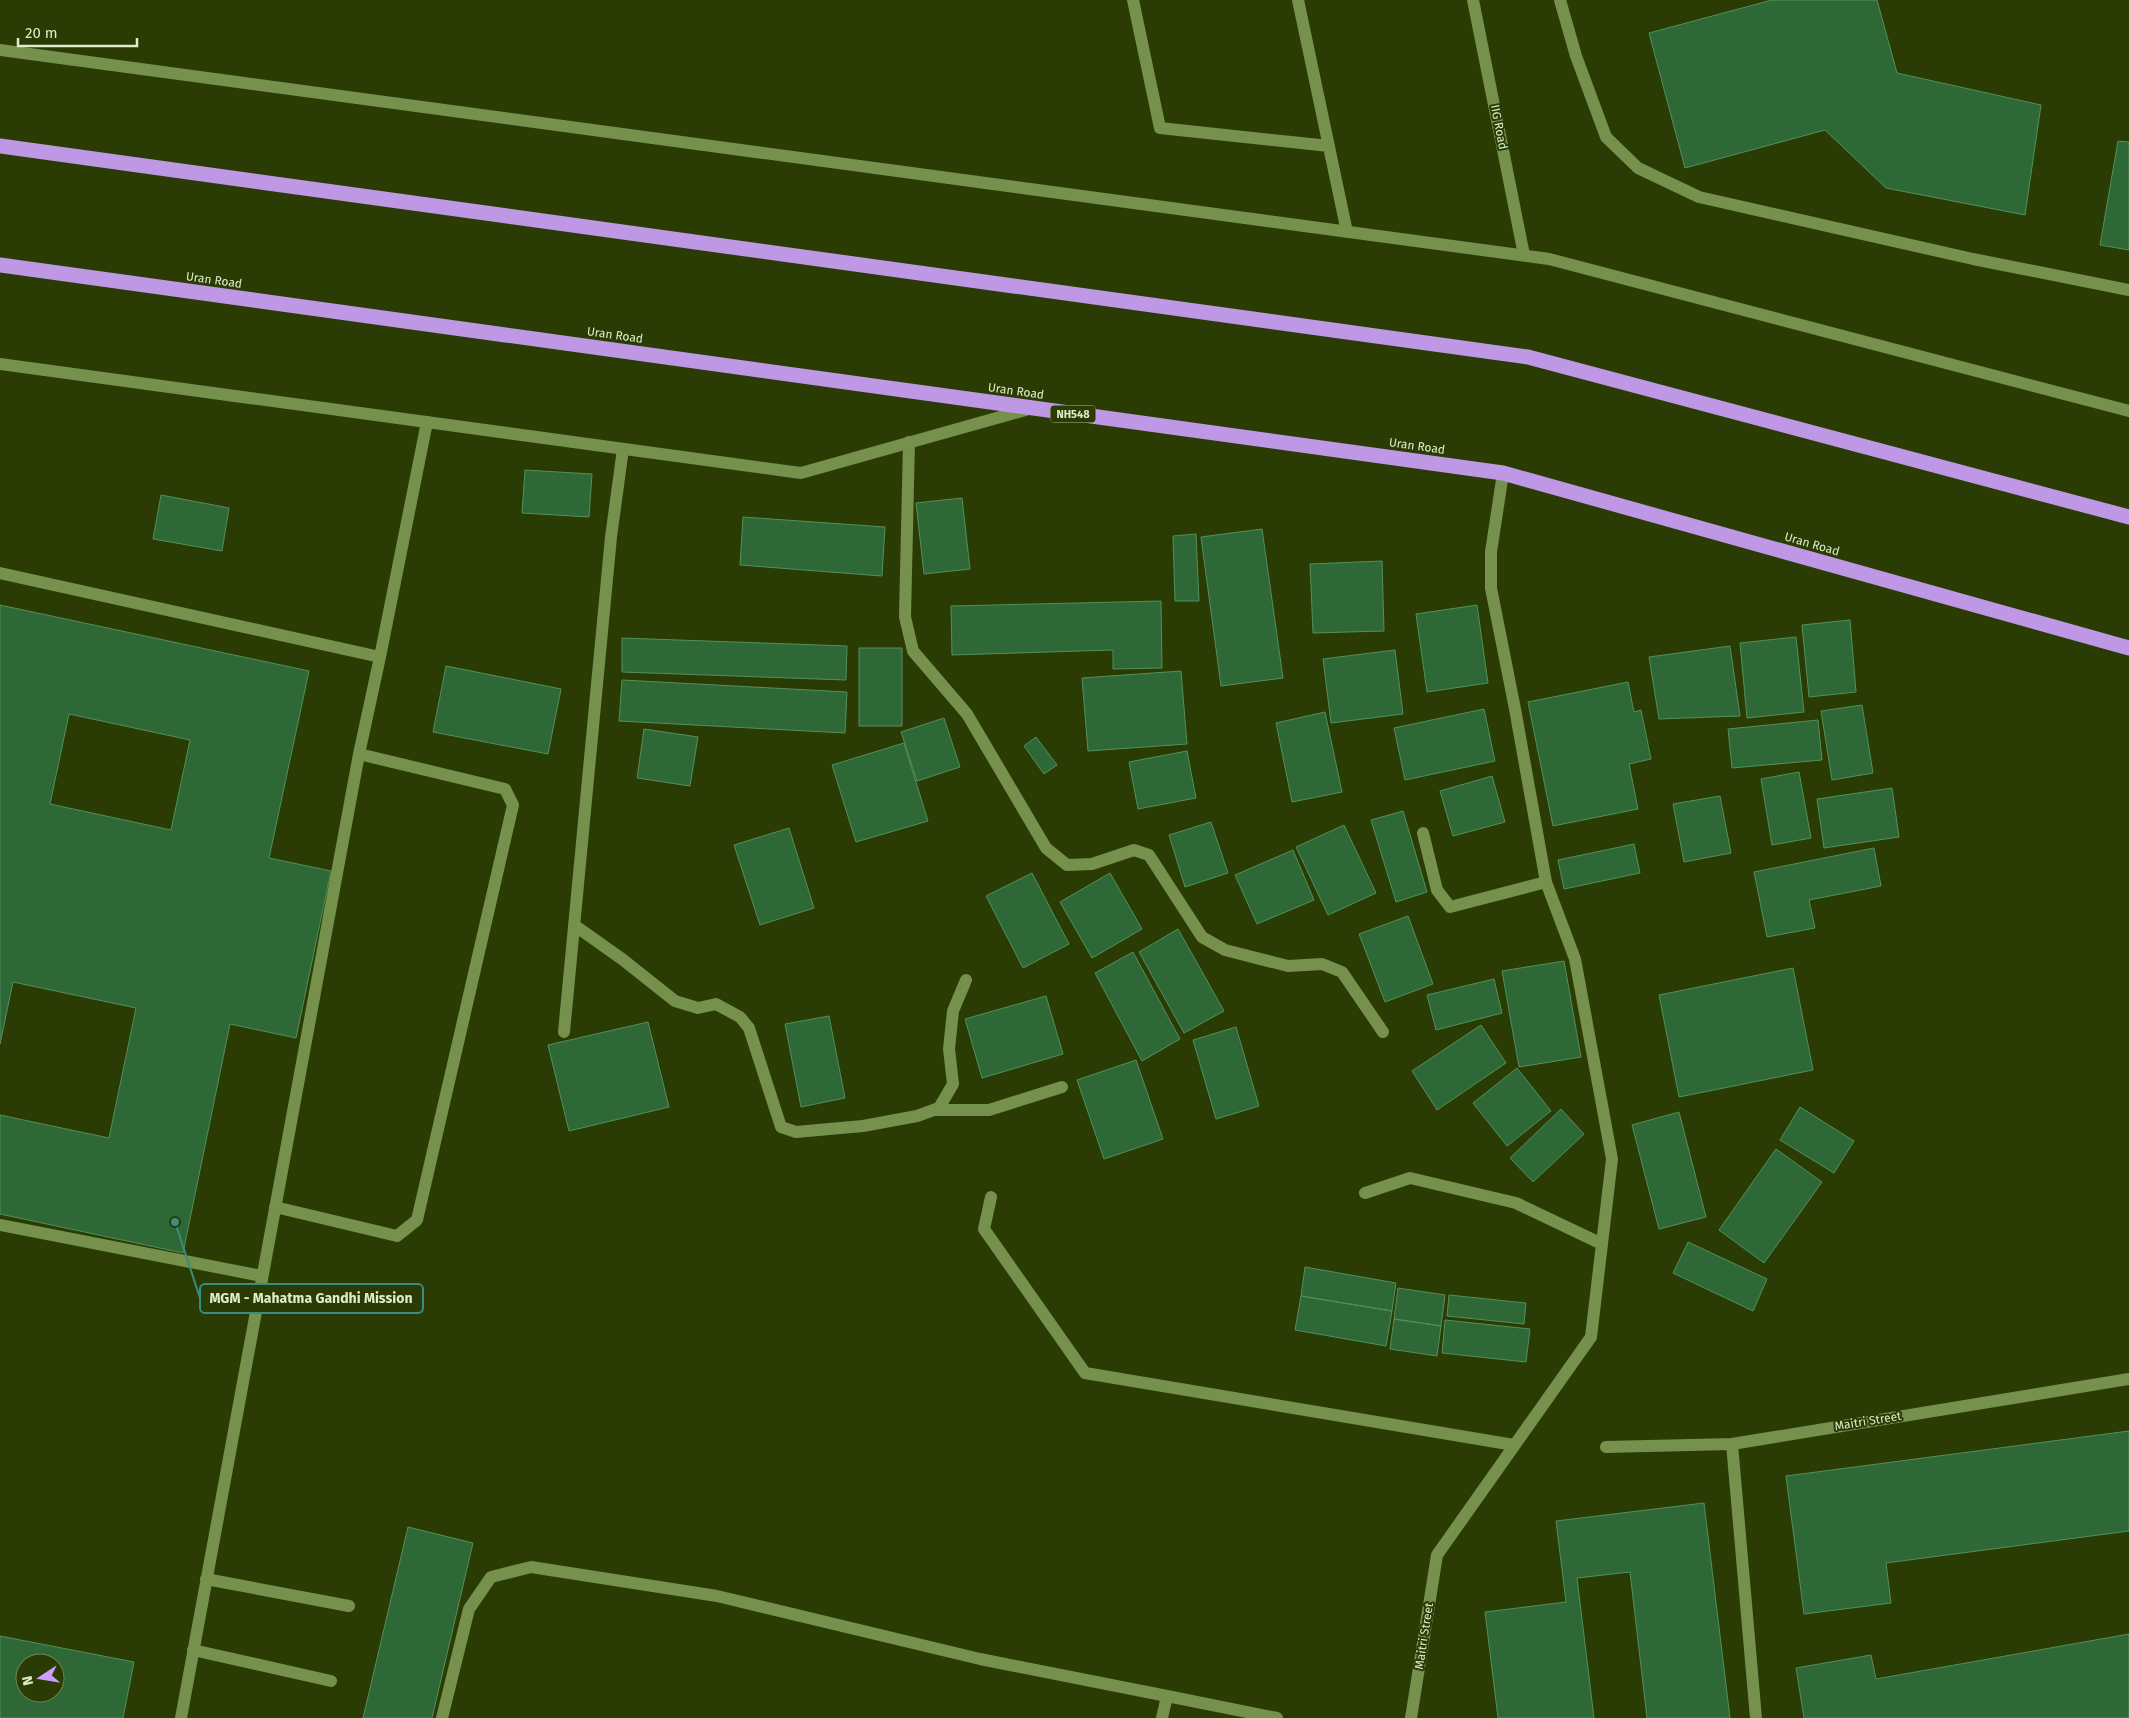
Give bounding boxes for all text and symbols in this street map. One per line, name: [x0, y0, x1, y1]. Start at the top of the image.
scale bar: [18, 15, 136, 47]
text: 20 m: [25, 24, 58, 42]
street label: IIG Road: [1488, 103, 1510, 151]
street label: Uran Road: [185, 269, 243, 291]
street label: Uran Road: [586, 324, 644, 346]
street label: Uran Road: [987, 380, 1045, 402]
road number: NH548: [1050, 406, 1096, 422]
street label: Uran Road: [1388, 435, 1446, 457]
street label: Uran Road: [1783, 529, 1841, 559]
callout: MGM - Mahatma Gandhi Mission: [200, 1284, 423, 1313]
text: MGM - Mahatma Gandhi Mission: [210, 1290, 413, 1307]
street label: Maitri Street: [1834, 1409, 1903, 1433]
street label: Maitri Street: [1412, 1601, 1436, 1670]
north arrow: [15, 1653, 65, 1703]
text: N: [18, 1674, 37, 1687]

